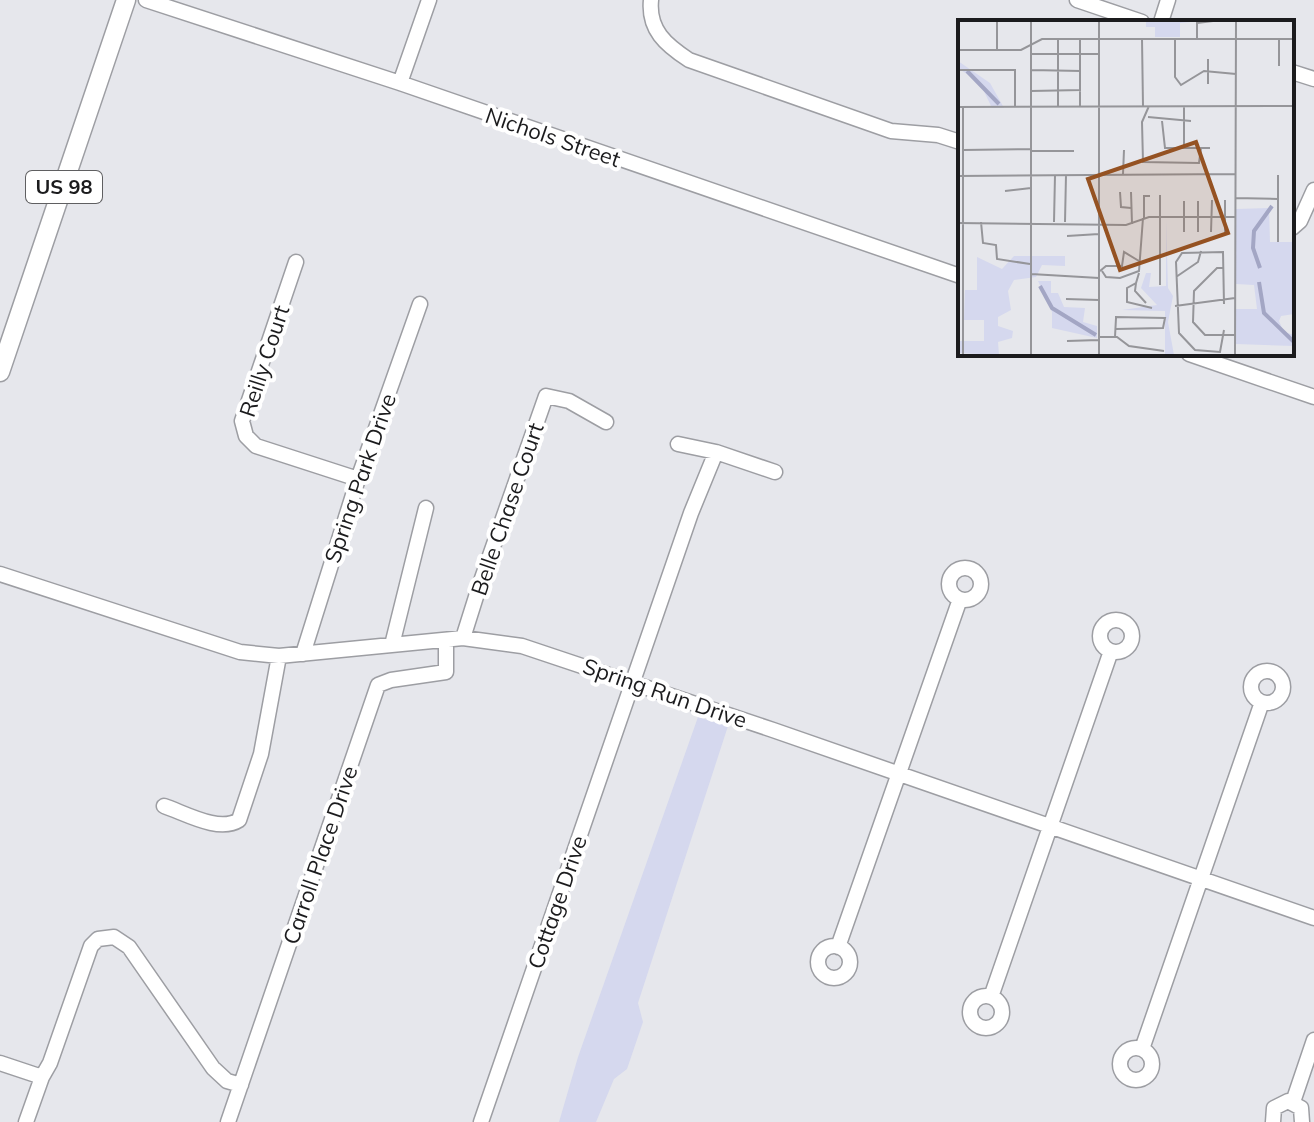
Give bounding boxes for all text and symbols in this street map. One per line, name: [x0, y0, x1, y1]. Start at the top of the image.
inset map: [958, 20, 1294, 356]
street label: Nichols Street: [482, 101, 624, 173]
road number: US 98: [26, 171, 102, 203]
street label: Reilly Court: [233, 301, 295, 420]
street label: Spring Park Drive: [318, 390, 402, 566]
street label: Belle Chase Court: [464, 419, 550, 599]
street label: Spring Run Drive: [579, 652, 751, 734]
street label: Carroll Place Drive: [276, 762, 364, 948]
street label: Cottage Drive: [521, 832, 593, 972]

